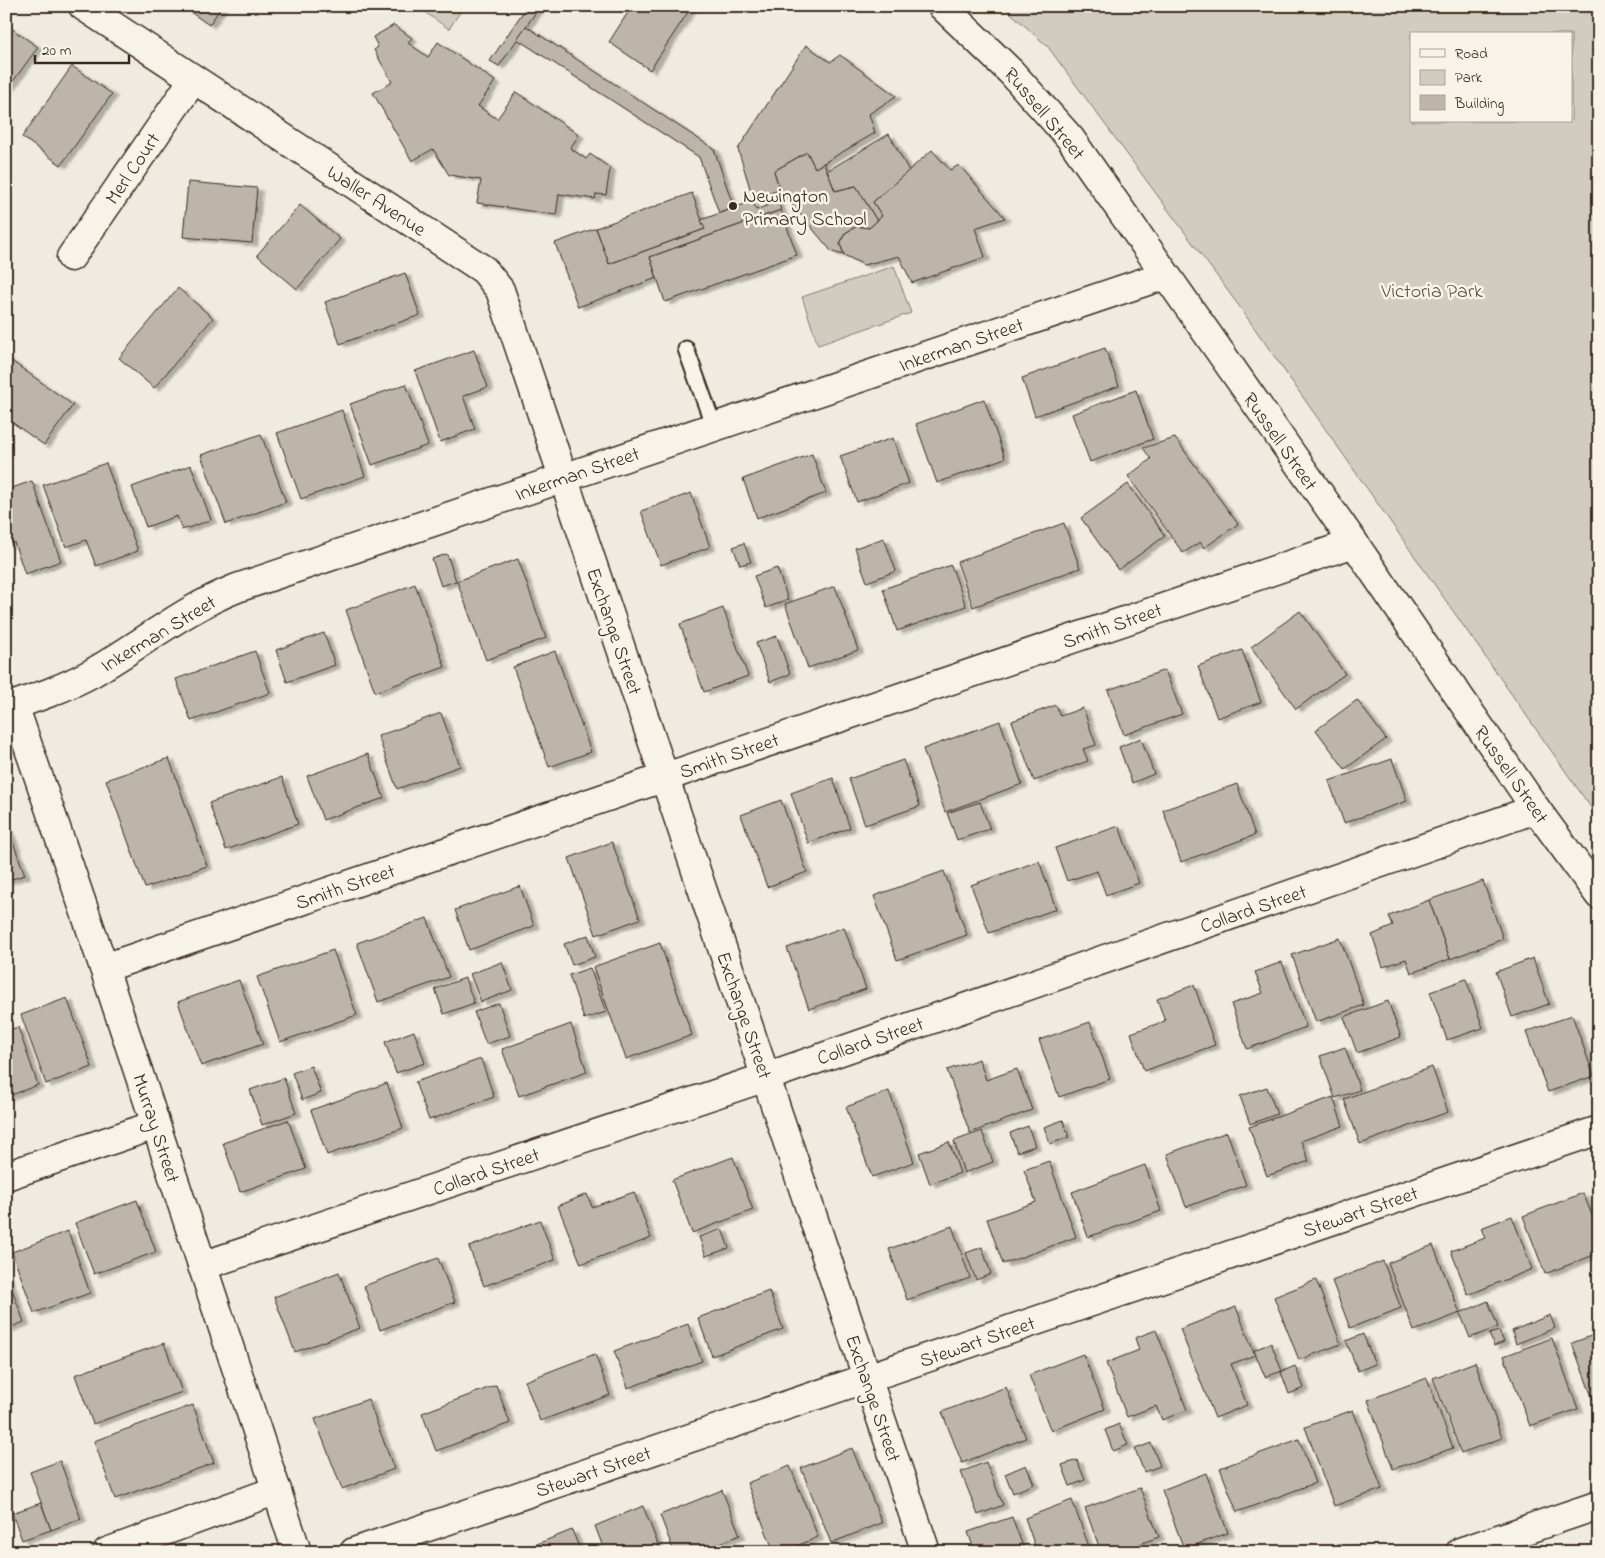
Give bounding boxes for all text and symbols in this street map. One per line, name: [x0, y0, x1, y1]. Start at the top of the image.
scale bar: [35, 32, 129, 64]
legend: [1410, 32, 1572, 122]
text: 20 m: [42, 40, 72, 62]
text: Road: [1455, 43, 1488, 65]
street label: Russell Street: [995, 62, 1091, 168]
text: Park: [1455, 67, 1483, 89]
text: Building: [1454, 93, 1504, 116]
street label: Merl Court: [99, 127, 169, 211]
street label: Waller Avenue: [320, 159, 431, 245]
place label: Newington Primary School: [743, 183, 867, 235]
marker: Newington Primary School: [727, 200, 739, 212]
park label: Victoria Park: [1380, 278, 1483, 307]
street label: Inkerman Street: [896, 311, 1028, 381]
street label: Russell Street: [1234, 387, 1324, 498]
street label: Inkerman Street: [512, 440, 644, 510]
street label: Exchange Street: [576, 564, 648, 700]
street label: Inkerman Street: [96, 589, 223, 681]
street label: Smith Street: [1059, 597, 1167, 658]
street label: Russell Street: [1465, 720, 1555, 831]
street label: Smith Street: [676, 727, 784, 788]
street label: Smith Street: [292, 858, 400, 919]
street label: Collard Street: [1197, 878, 1311, 942]
street label: Exchange Street: [706, 948, 778, 1084]
street label: Collard Street: [814, 1010, 928, 1074]
street label: Murray Street: [123, 1070, 186, 1187]
street label: Collard Street: [430, 1141, 544, 1205]
street label: Stewart Street: [1299, 1180, 1423, 1247]
street label: Stewart Street: [916, 1310, 1040, 1377]
street label: Exchange Street: [835, 1331, 907, 1467]
street label: Stewart Street: [532, 1440, 656, 1507]

